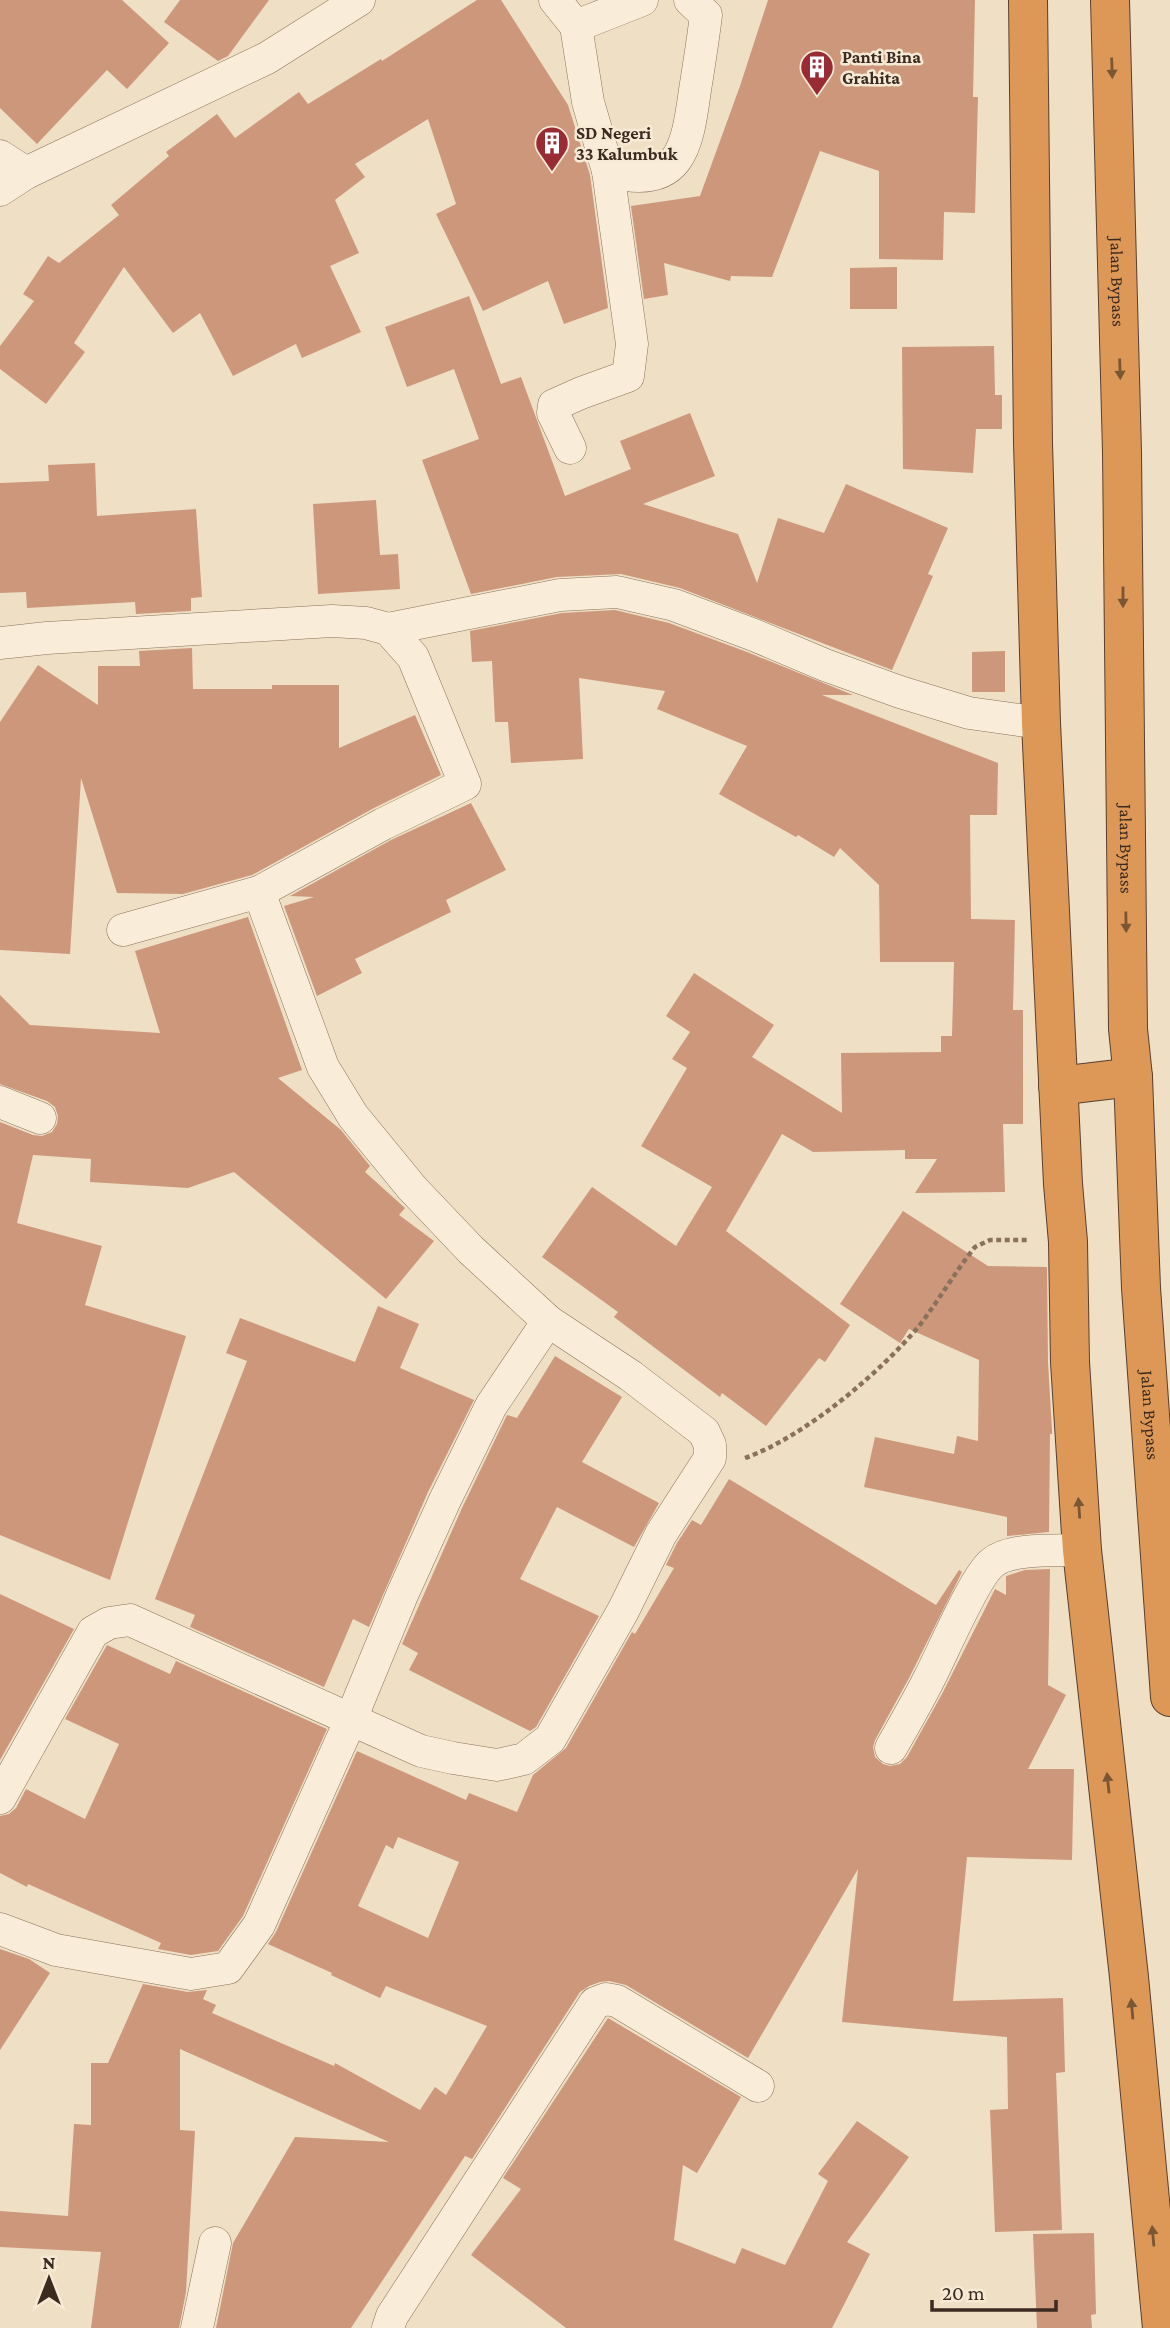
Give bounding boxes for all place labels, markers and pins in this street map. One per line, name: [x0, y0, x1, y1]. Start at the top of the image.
place label: Panti Bina Grahita: [842, 47, 921, 88]
building icon: Panti Bina Grahita: [798, 48, 836, 97]
place label: SD Negeri 33 Kalumbuk: [576, 123, 678, 164]
building icon: SD Negeri 33 Kalumbuk: [533, 124, 571, 173]

